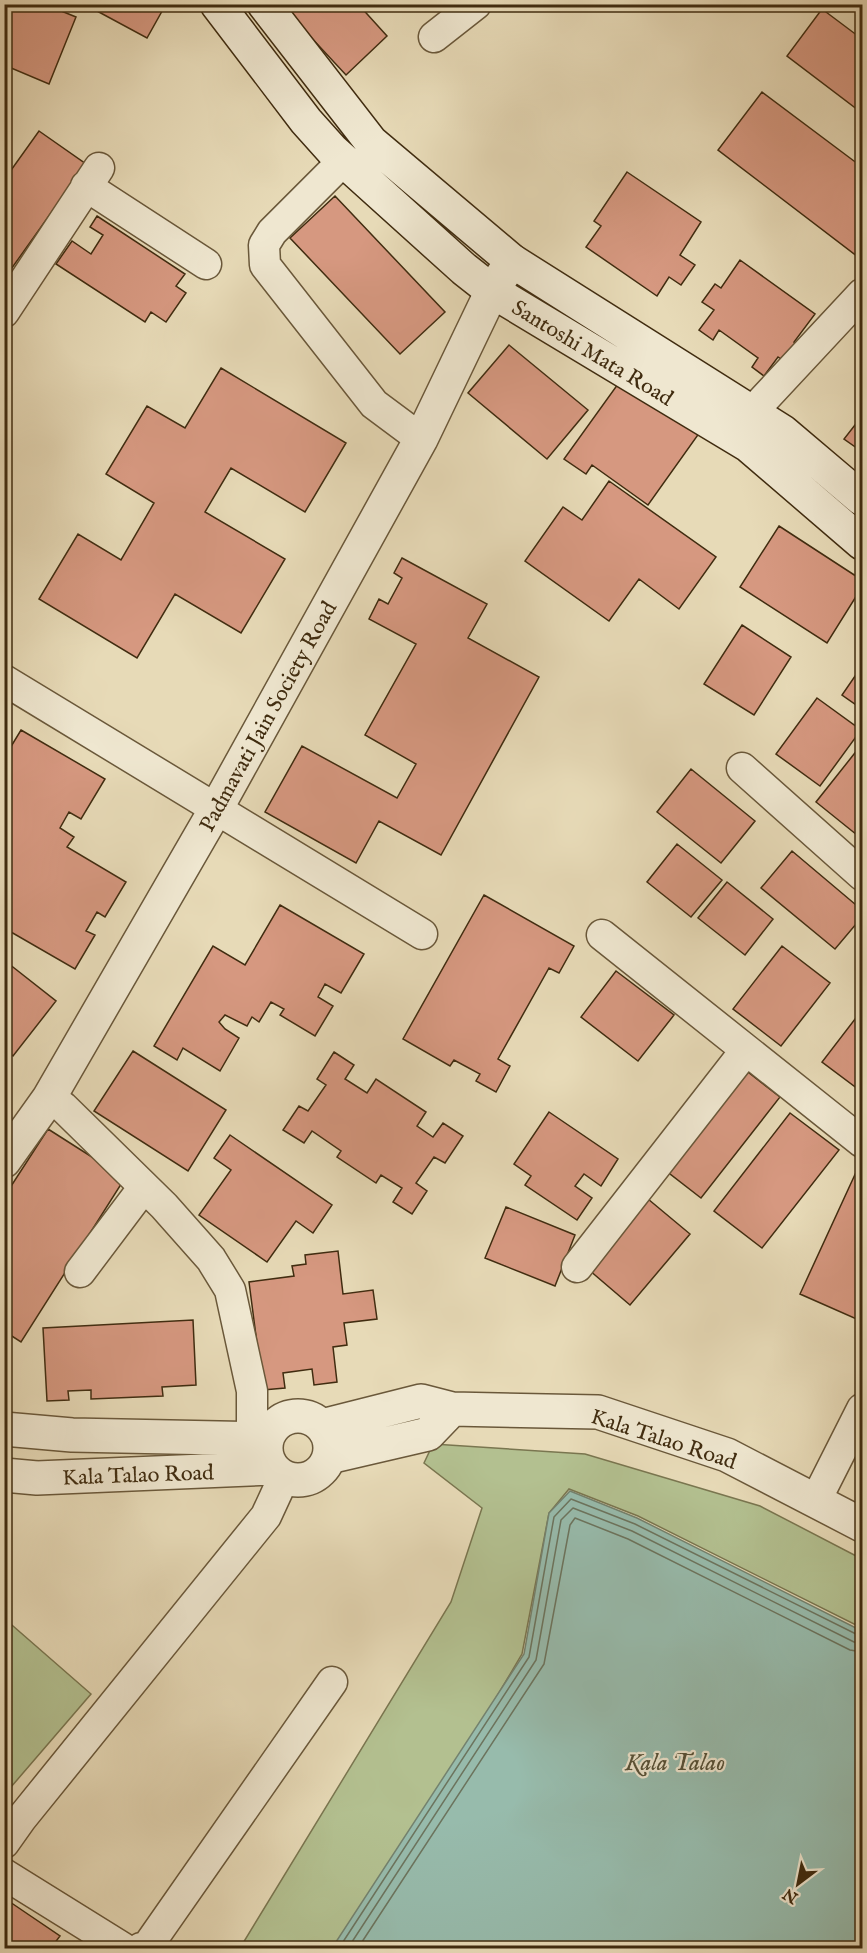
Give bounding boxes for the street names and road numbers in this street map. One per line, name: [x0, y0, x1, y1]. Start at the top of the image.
street label: Santoshi Mata Road: [506, 294, 678, 413]
street label: Padmavati Jain Society Road: [194, 597, 344, 837]
street label: Kala Talao Road: [587, 1403, 740, 1477]
street label: Kala Talao Road: [62, 1459, 215, 1493]

